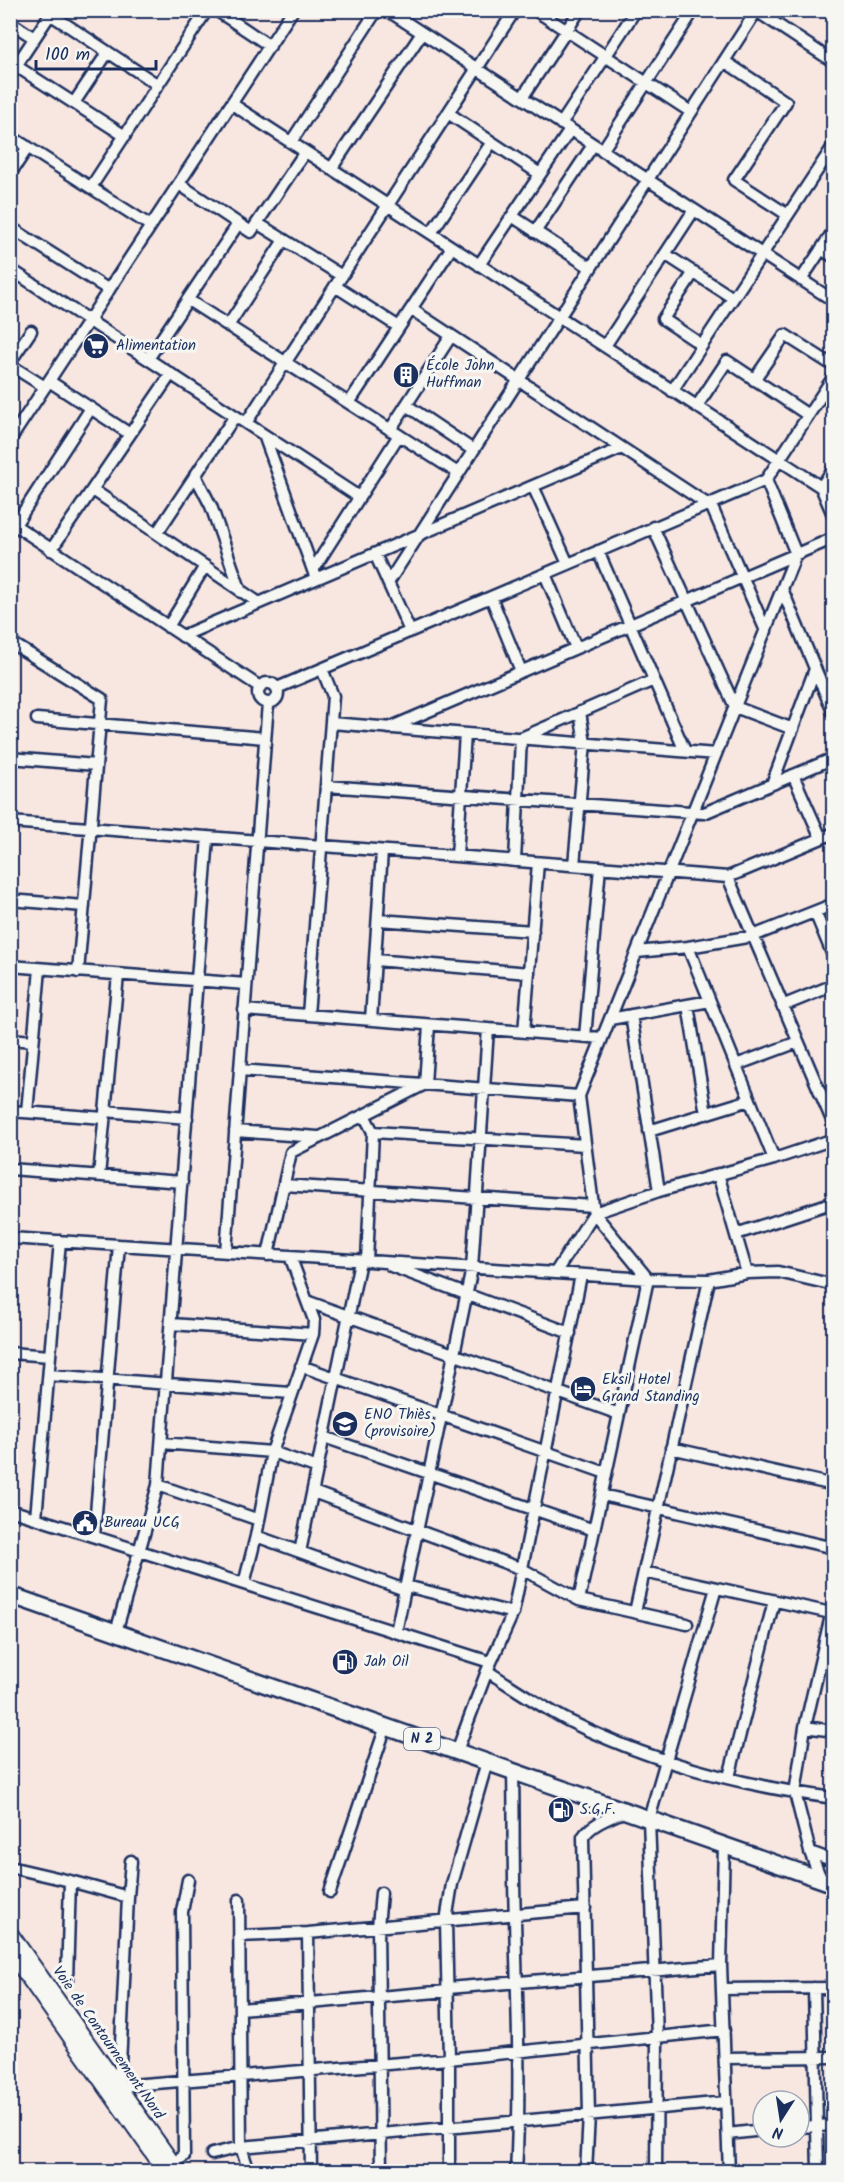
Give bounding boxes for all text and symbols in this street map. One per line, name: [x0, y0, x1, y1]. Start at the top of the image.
scale bar: [36, 33, 156, 71]
text: 100 m: [45, 41, 90, 70]
supermarket icon: Alimentation: [81, 331, 111, 361]
place label: Alimentation: [116, 334, 196, 358]
place label: École John Huffman: [426, 354, 495, 395]
building icon: École John Huffman: [391, 360, 421, 390]
place label: Eksil Hotel Grand Standing: [602, 1368, 700, 1409]
hotel icon: Eksil Hotel Grand Standing: [568, 1374, 598, 1404]
place label: ENO Thiès (provisoire): [364, 1403, 436, 1444]
school or university icon: ENO Thiès (provisoire): [330, 1409, 360, 1439]
public building icon: Bureau UCG: [70, 1508, 100, 1538]
place label: Bureau UCG: [104, 1511, 180, 1535]
fuel station icon: Jah Oil: [330, 1647, 360, 1677]
place label: Jah Oil: [364, 1650, 409, 1674]
road number: N 2: [404, 1728, 440, 1750]
fuel station icon: S.G.F.: [546, 1795, 576, 1825]
place label: S.G.F.: [580, 1798, 616, 1822]
street label: Voie de Contournement Nord: [46, 1961, 170, 2125]
north arrow: [751, 2089, 811, 2149]
text: N: [771, 2119, 786, 2145]

